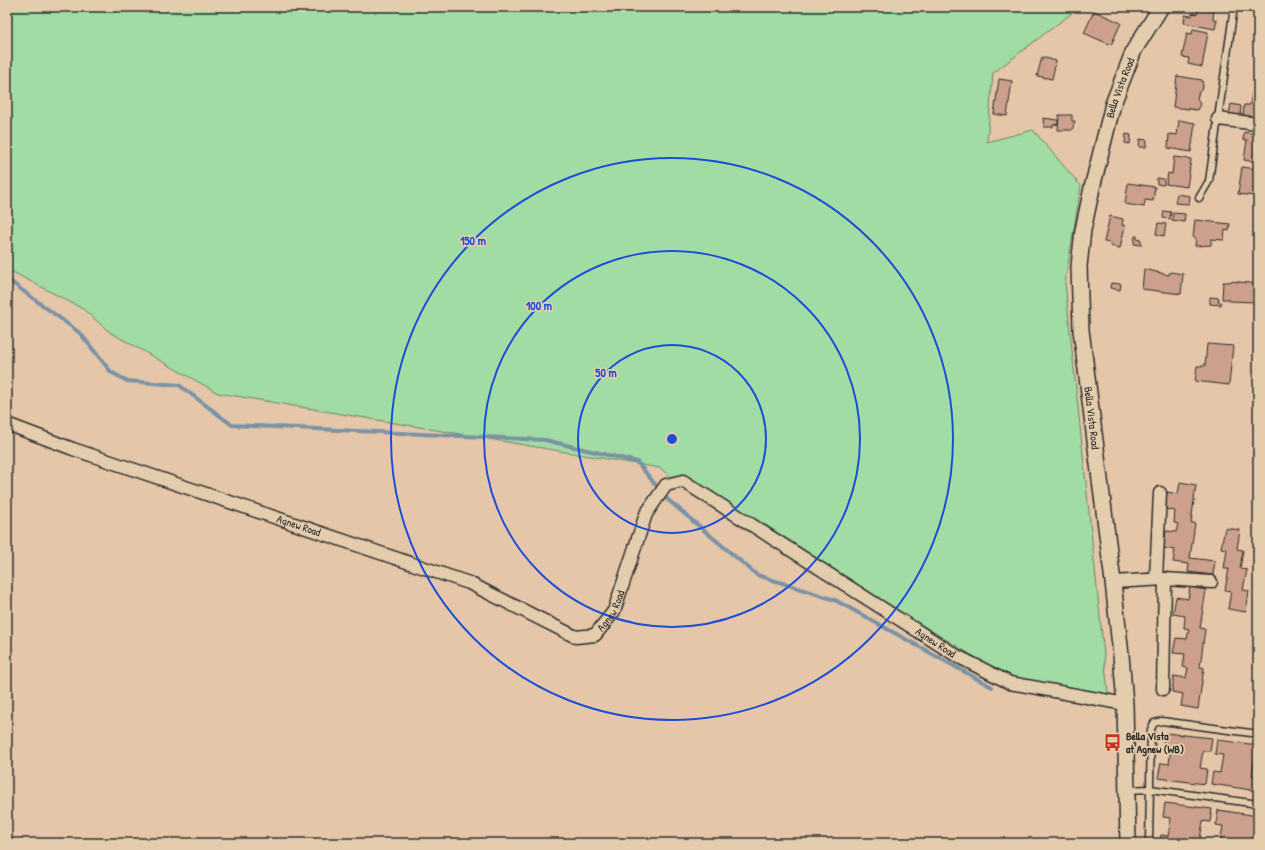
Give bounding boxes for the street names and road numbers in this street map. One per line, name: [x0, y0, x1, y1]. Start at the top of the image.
street label: Bella Vista Road: [1103, 55, 1138, 119]
street label: Bella Vista Road: [1081, 386, 1103, 451]
street label: Agnew Road: [275, 512, 323, 540]
street label: Agnew Road: [594, 588, 628, 634]
street label: Agnew Road: [913, 624, 959, 661]

